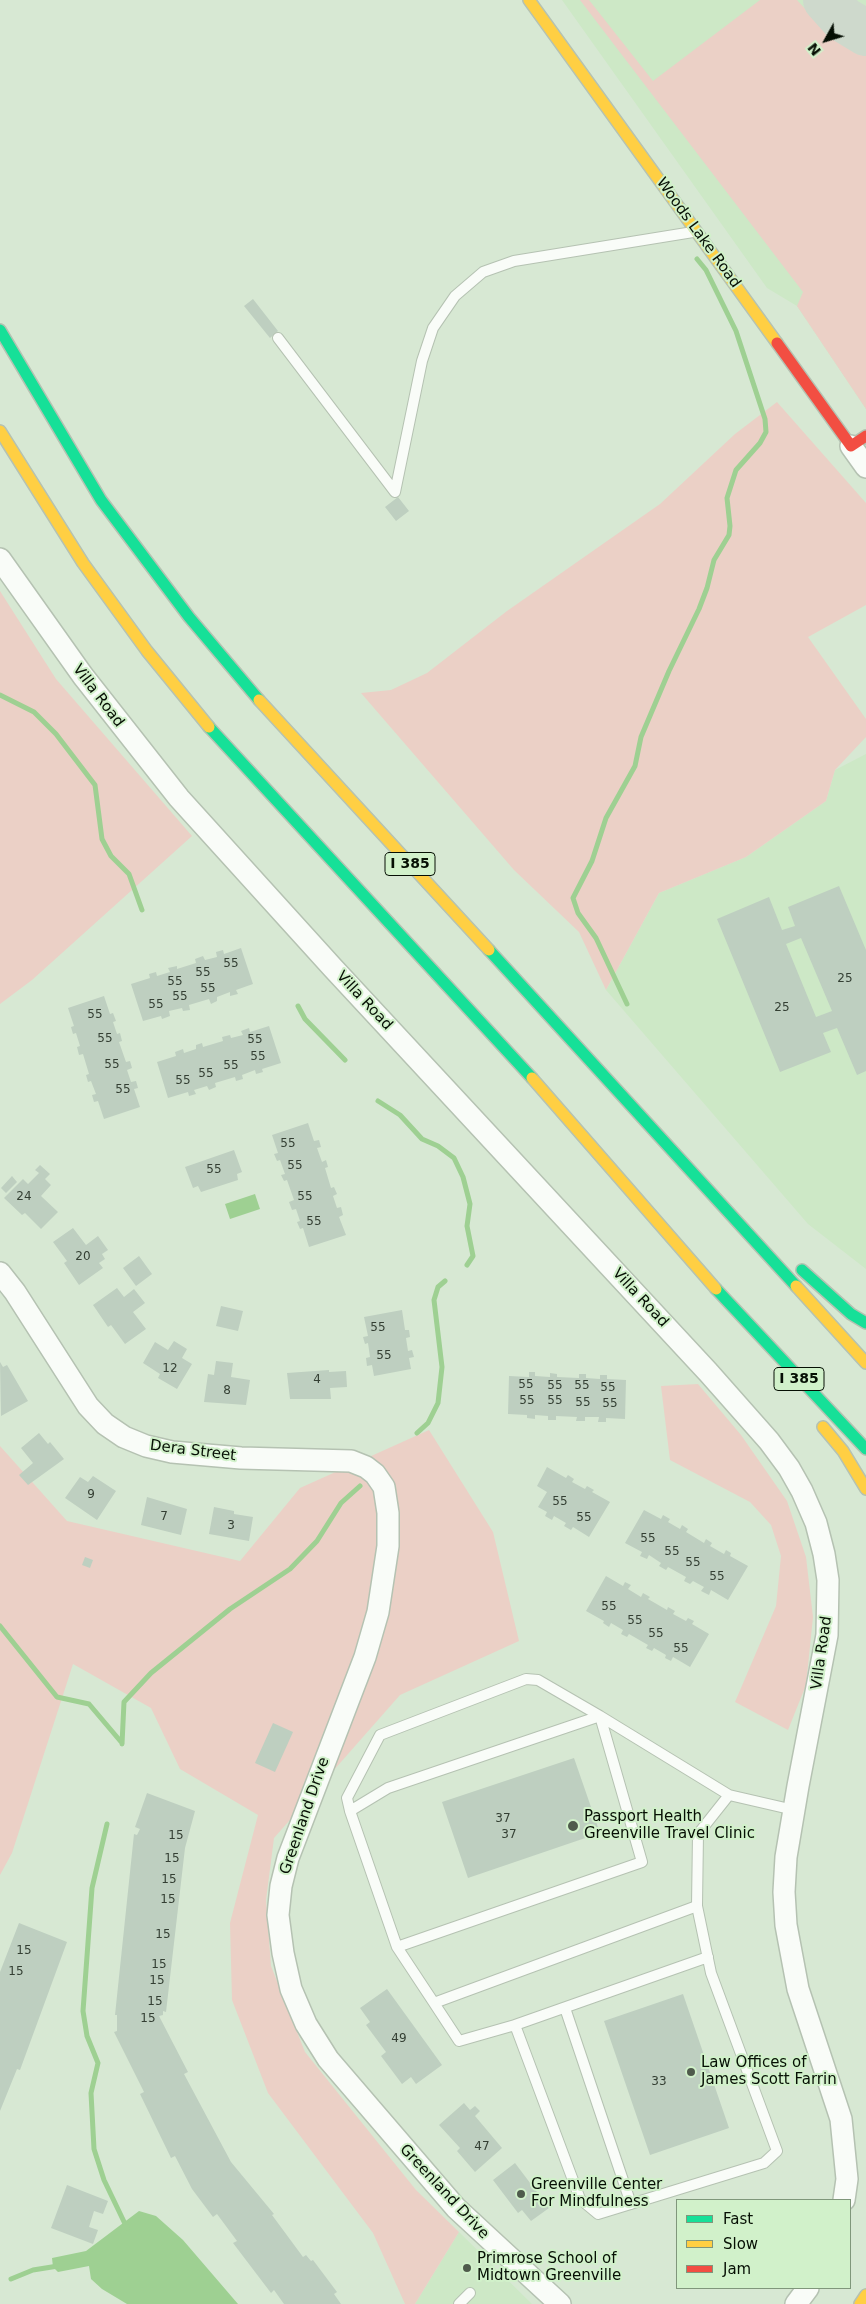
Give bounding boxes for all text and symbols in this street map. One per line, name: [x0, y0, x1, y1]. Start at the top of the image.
north arrow: [801, 15, 851, 65]
text: N: [804, 40, 824, 59]
street label: Woods Lake Road: [652, 174, 744, 292]
street label: Villa Road: [69, 661, 127, 731]
road number: I 385: [385, 852, 435, 876]
house number: 55: [223, 957, 239, 971]
house number: 55: [195, 966, 211, 980]
street label: Villa Road: [332, 968, 396, 1034]
house number: 25: [837, 972, 853, 986]
house number: 55: [167, 975, 183, 989]
house number: 55: [200, 982, 216, 996]
house number: 55: [172, 990, 188, 1004]
house number: 55: [148, 998, 164, 1012]
house number: 25: [774, 1001, 790, 1015]
house number: 55: [87, 1008, 103, 1022]
house number: 55: [97, 1032, 113, 1046]
house number: 55: [247, 1033, 263, 1047]
house number: 55: [250, 1050, 266, 1064]
house number: 55: [104, 1058, 120, 1072]
house number: 55: [223, 1059, 239, 1073]
house number: 55: [198, 1067, 214, 1081]
house number: 55: [175, 1074, 191, 1088]
house number: 55: [115, 1083, 131, 1097]
house number: 55: [280, 1137, 296, 1151]
house number: 55: [287, 1159, 303, 1173]
house number: 55: [206, 1163, 222, 1177]
house number: 24: [16, 1190, 32, 1204]
house number: 55: [297, 1190, 313, 1204]
house number: 55: [306, 1215, 322, 1229]
house number: 20: [75, 1250, 91, 1264]
street label: Villa Road: [608, 1265, 672, 1331]
house number: 55: [370, 1321, 386, 1335]
house number: 55: [376, 1349, 392, 1363]
house number: 12: [162, 1362, 178, 1376]
road number: I 385: [774, 1368, 824, 1390]
house number: 4: [313, 1373, 321, 1387]
house number: 55: [518, 1378, 534, 1392]
house number: 55: [547, 1379, 563, 1393]
house number: 55: [574, 1379, 590, 1393]
house number: 55: [600, 1381, 616, 1395]
house number: 8: [223, 1384, 231, 1398]
house number: 55: [519, 1394, 535, 1408]
house number: 55: [547, 1394, 563, 1408]
house number: 55: [575, 1396, 591, 1410]
house number: 55: [602, 1397, 618, 1411]
street label: Dera Street: [149, 1437, 237, 1465]
house number: 9: [87, 1488, 95, 1502]
house number: 55: [552, 1495, 568, 1509]
house number: 7: [160, 1510, 168, 1524]
house number: 55: [576, 1511, 592, 1525]
house number: 3: [227, 1519, 235, 1533]
house number: 55: [640, 1532, 656, 1546]
house number: 55: [664, 1545, 680, 1559]
house number: 55: [685, 1556, 701, 1570]
house number: 55: [709, 1570, 725, 1584]
house number: 55: [601, 1600, 617, 1614]
house number: 55: [627, 1614, 643, 1628]
street label: Villa Road: [808, 1615, 836, 1691]
house number: 55: [648, 1627, 664, 1641]
house number: 55: [673, 1642, 689, 1656]
street label: Greenland Drive: [277, 1755, 333, 1877]
place label: Passport Health Greenville Travel Clinic: [584, 1808, 755, 1843]
house number: 37: [495, 1812, 511, 1826]
marker: Passport Health Greenville Travel Clinic: [566, 1819, 580, 1833]
house number: 37: [501, 1828, 517, 1842]
house number: 15: [168, 1829, 184, 1843]
house number: 15: [164, 1852, 180, 1866]
house number: 15: [161, 1873, 177, 1887]
house number: 15: [160, 1893, 176, 1907]
house number: 15: [155, 1928, 171, 1942]
house number: 15: [16, 1944, 32, 1958]
house number: 15: [151, 1958, 167, 1972]
house number: 15: [8, 1965, 24, 1979]
house number: 15: [149, 1974, 165, 1988]
house number: 15: [147, 1995, 163, 2009]
house number: 15: [140, 2012, 156, 2026]
house number: 49: [391, 2032, 407, 2046]
place label: Law Offices of James Scott Farrin: [701, 2054, 837, 2089]
marker: Law Offices of James Scott Farrin: [685, 2066, 697, 2078]
house number: 33: [651, 2075, 667, 2089]
house number: 47: [474, 2140, 490, 2154]
street label: Greenland Drive: [396, 2141, 492, 2243]
place label: Greenville Center For Mindfulness: [531, 2176, 662, 2211]
marker: Greenville Center For Mindfulness: [515, 2188, 527, 2200]
legend: [676, 2199, 851, 2289]
text: Fast: [723, 2210, 753, 2228]
text: Slow: [723, 2235, 758, 2253]
place label: Primrose School of Midtown Greenville: [477, 2250, 621, 2285]
text: Jam: [723, 2260, 751, 2278]
marker: Primrose School of Midtown Greenville: [461, 2262, 473, 2274]

